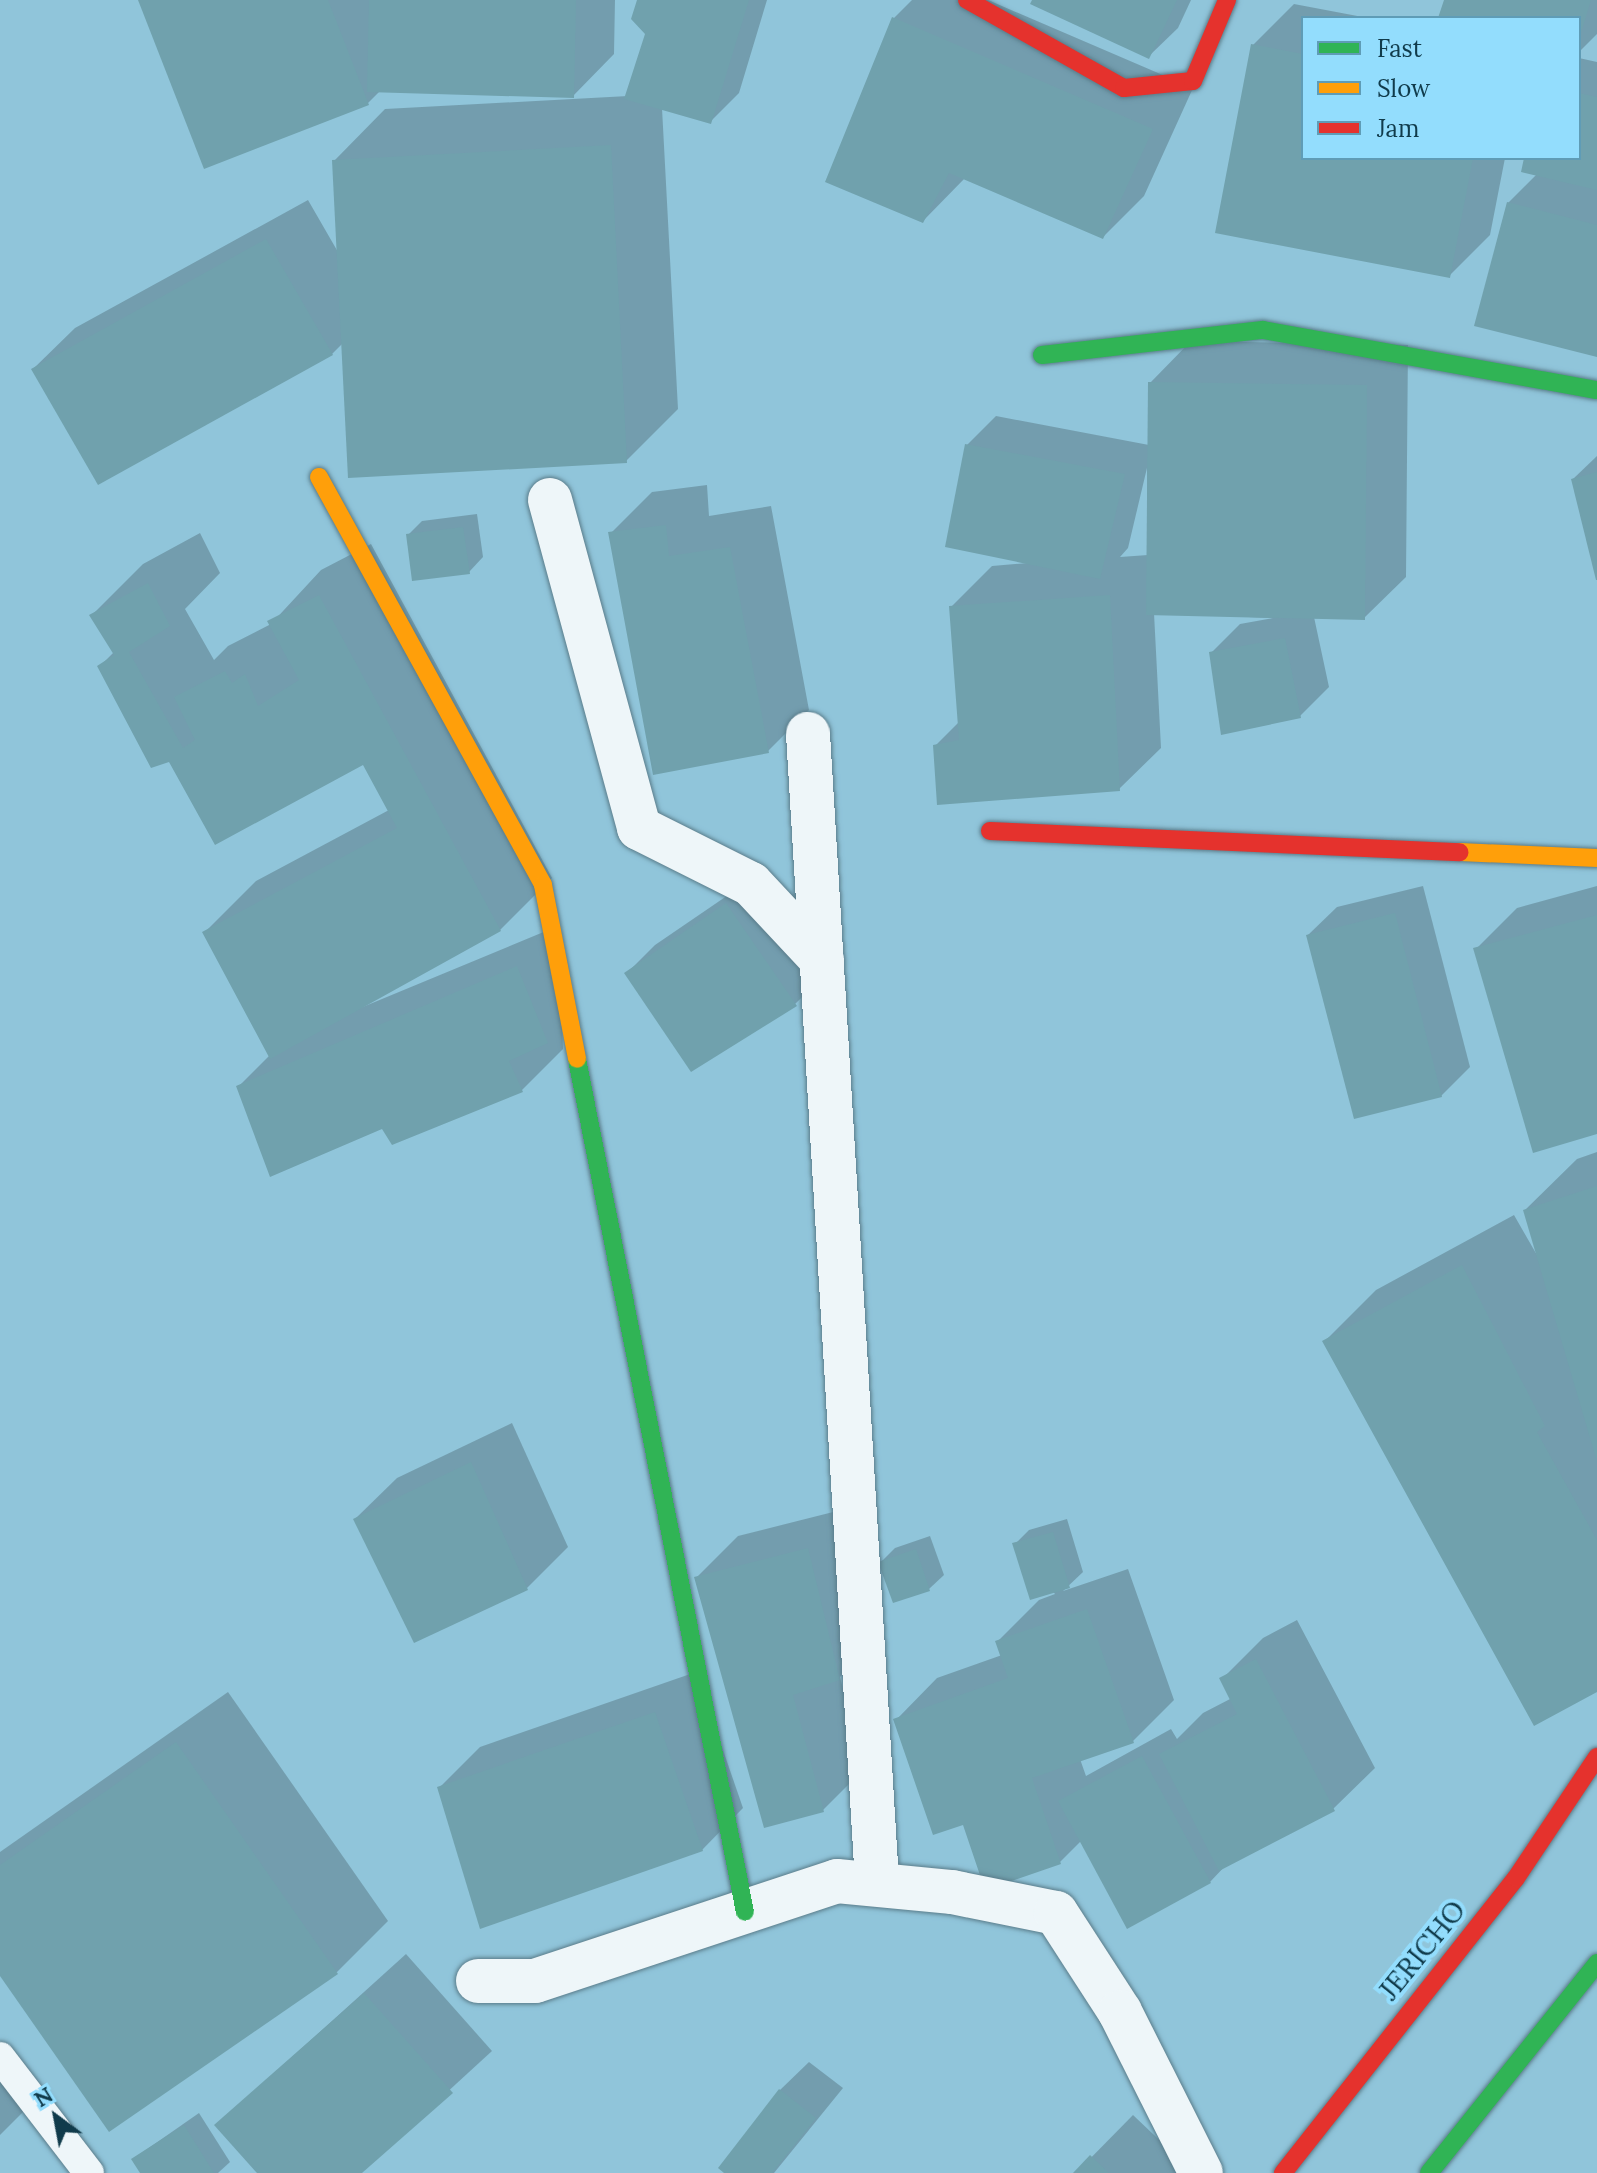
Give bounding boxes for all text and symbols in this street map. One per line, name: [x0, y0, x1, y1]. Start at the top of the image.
legend: [1301, 16, 1581, 160]
text: Fast: [1377, 33, 1422, 64]
text: Slow: [1377, 73, 1430, 104]
text: Jam: [1377, 113, 1419, 144]
street label: JERICHO: [1372, 1894, 1472, 2006]
north arrow: [16, 2077, 96, 2157]
text: N: [29, 2080, 58, 2113]

